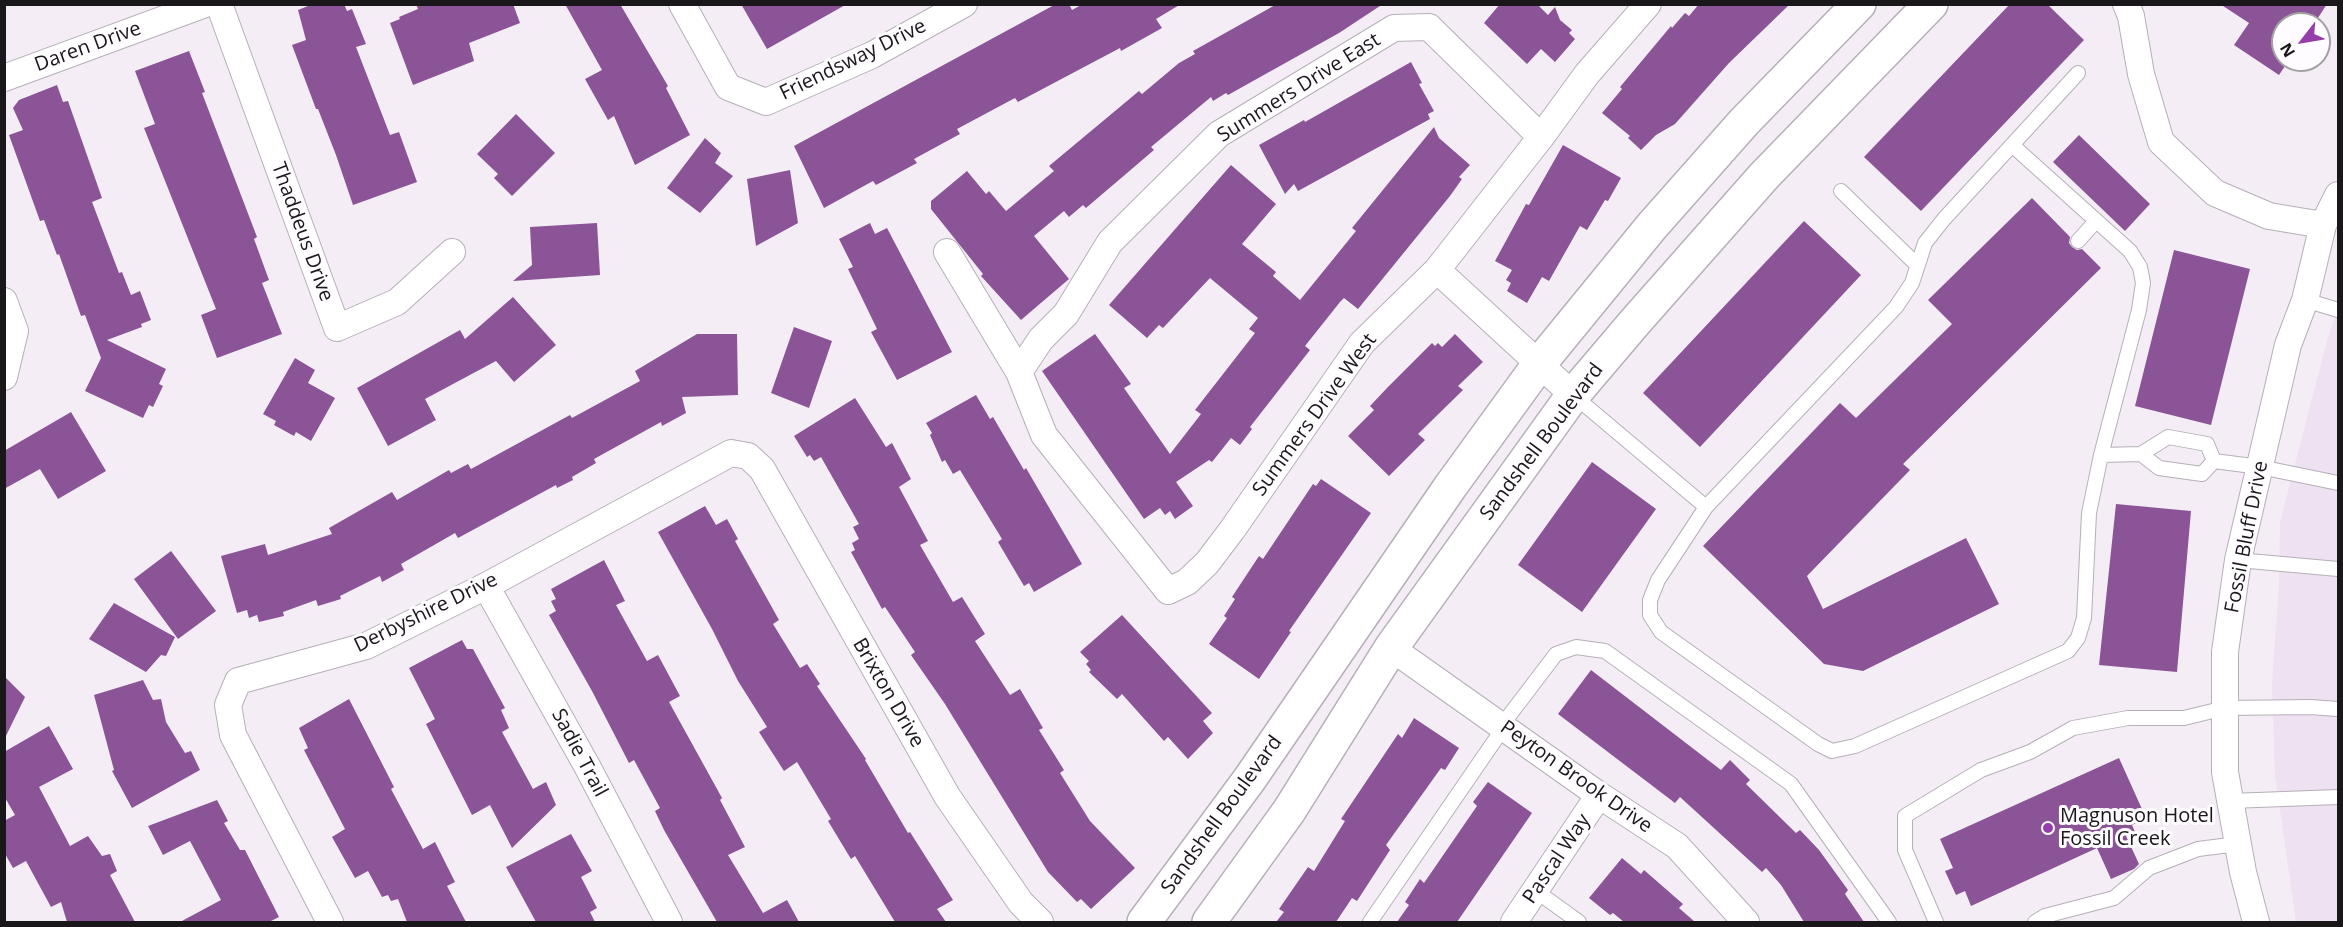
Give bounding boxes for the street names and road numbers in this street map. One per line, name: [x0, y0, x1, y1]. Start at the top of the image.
street label: Friendsway Drive: [776, 14, 930, 106]
street label: Daren Drive: [32, 17, 144, 77]
street label: Summers Drive East: [1213, 28, 1385, 148]
street label: Thaddeus Drive: [266, 159, 338, 305]
street label: Summers Drive West: [1248, 329, 1382, 501]
street label: Sandshell Boulevard: [1475, 359, 1609, 525]
street label: Fossil Bluff Drive: [2220, 459, 2274, 615]
street label: Derbyshire Drive: [350, 568, 502, 658]
street label: Brixton Drive: [847, 634, 929, 752]
street label: Sadie Trail: [546, 705, 612, 801]
street label: Peyton Brook Drive: [1496, 716, 1656, 838]
street label: Sandshell Boulevard: [1156, 731, 1288, 899]
street label: Pascal Way: [1518, 810, 1596, 908]

